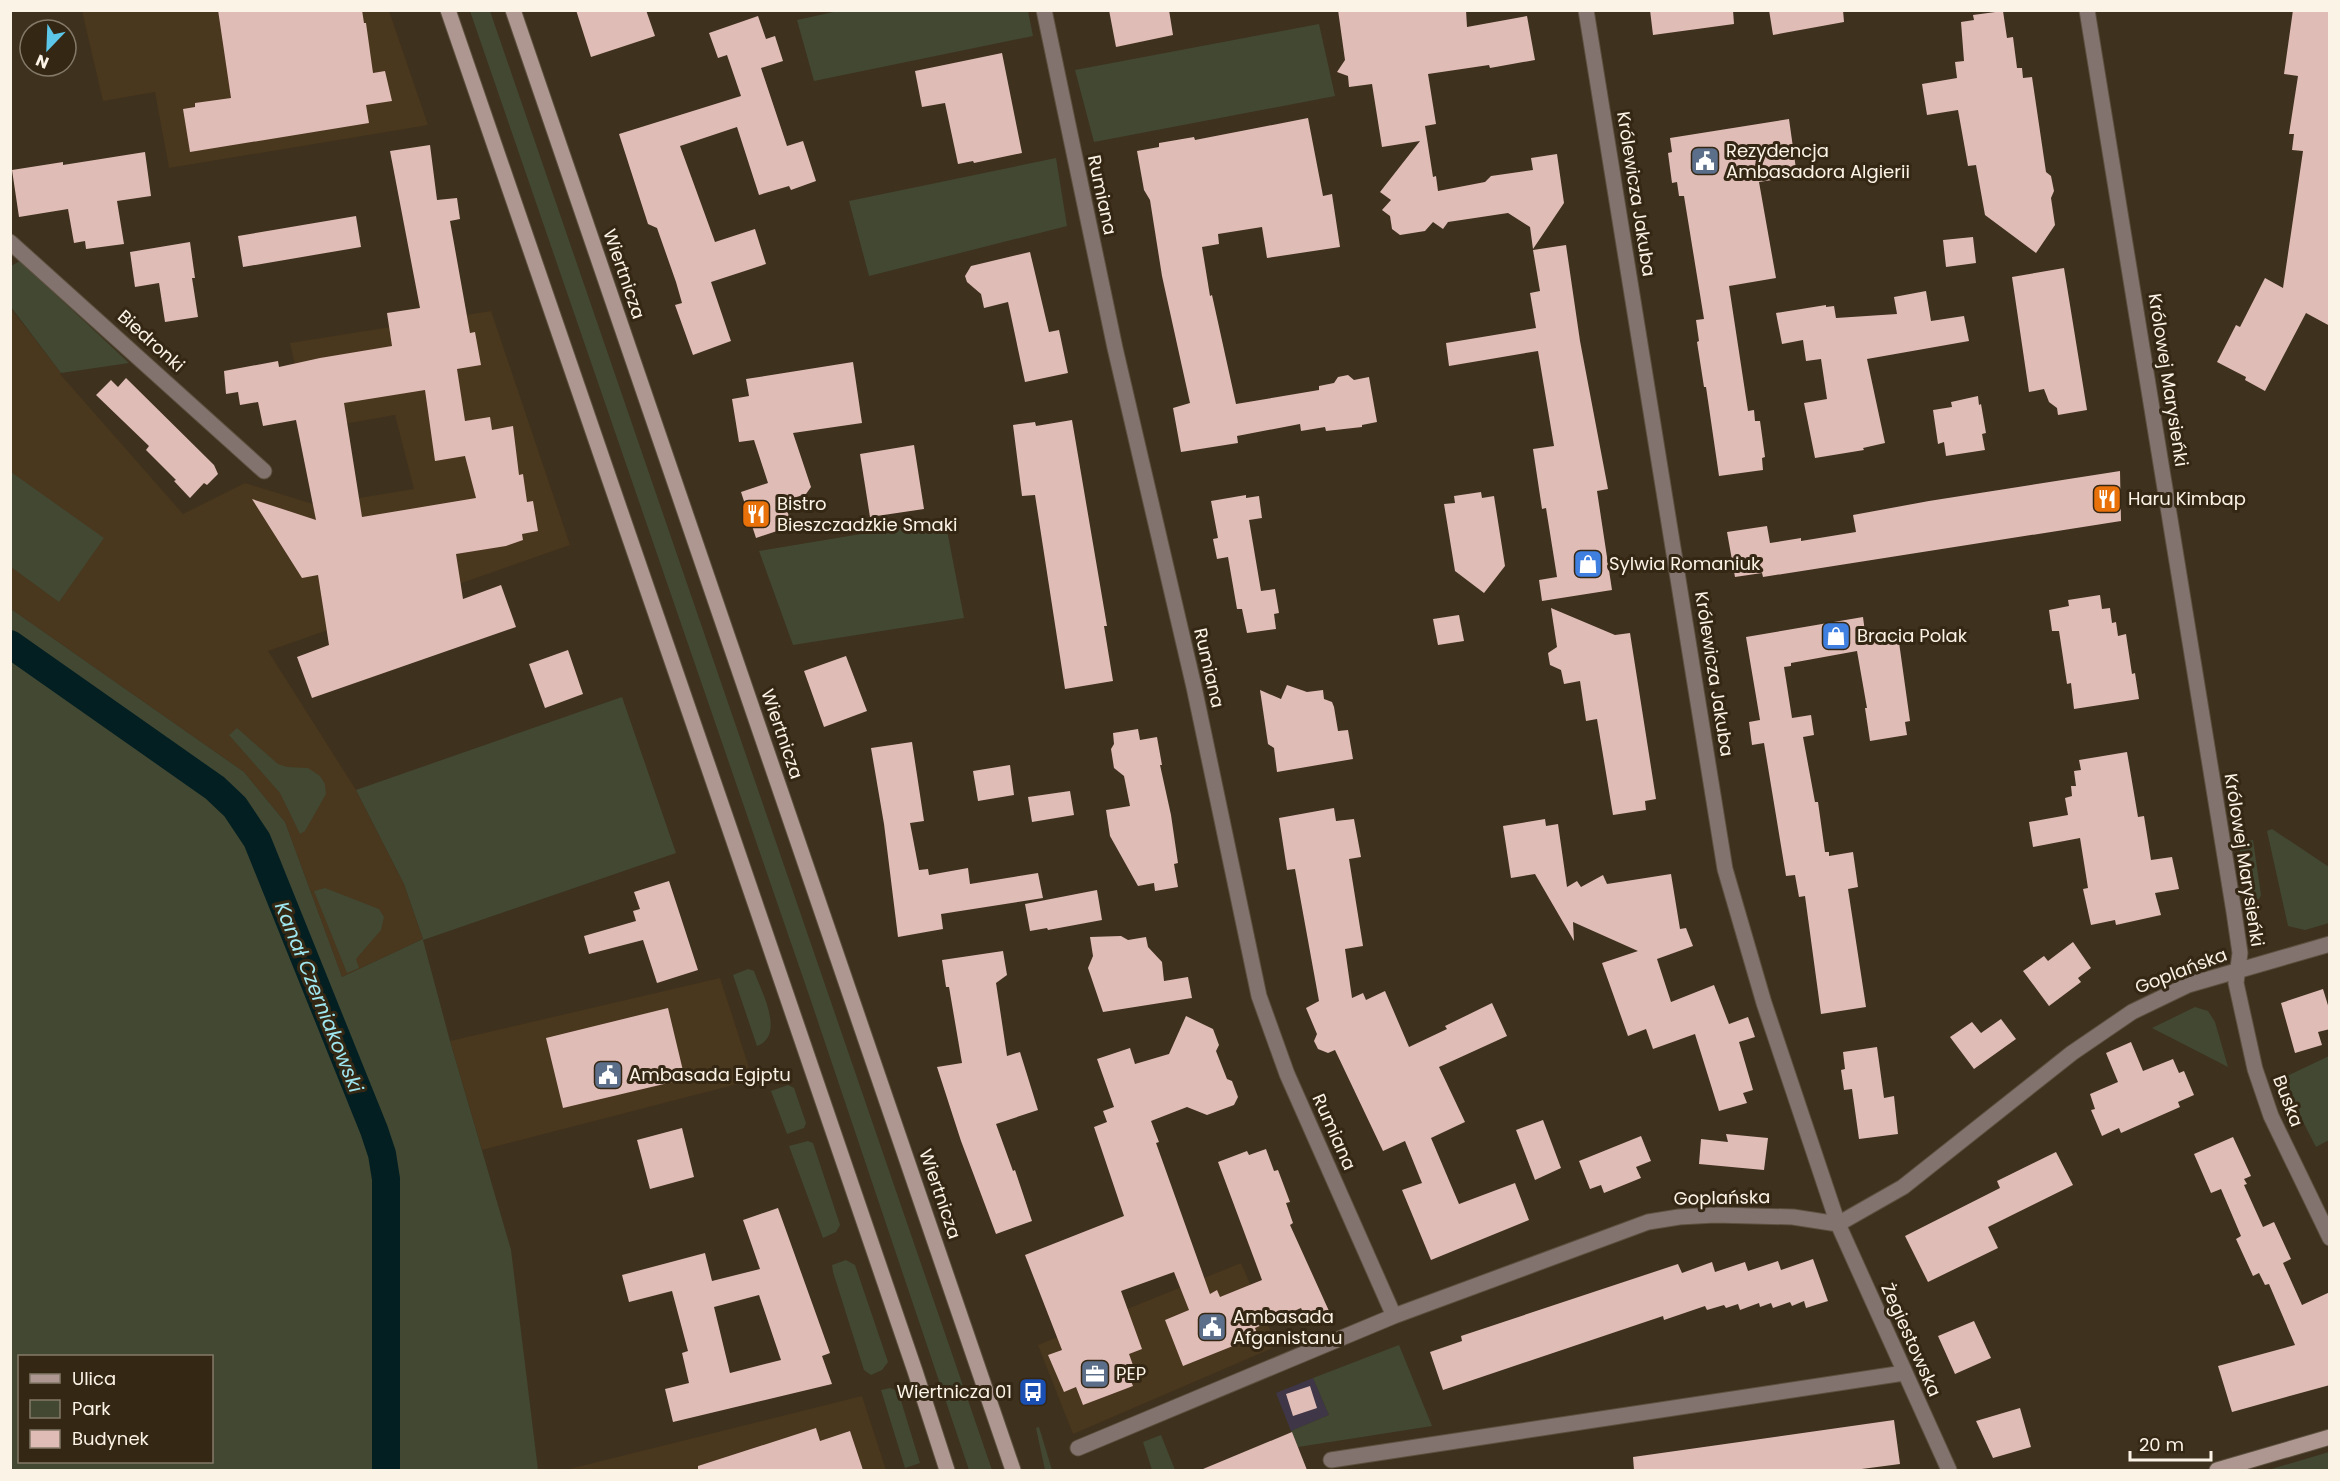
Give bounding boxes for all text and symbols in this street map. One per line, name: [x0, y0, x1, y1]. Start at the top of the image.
north arrow: [18, 18, 78, 78]
text: N: [32, 48, 52, 74]
street label: Królewicza Jakuba: [1611, 110, 1662, 278]
place label: Rezydencja Ambasadora Algierii: [1726, 138, 1910, 184]
public building icon: Rezydencja Ambasadora Algierii: [1689, 145, 1721, 177]
street label: Rumiana: [1082, 153, 1123, 237]
street label: Wiertnicza: [597, 225, 652, 322]
street label: Królowej Marysieńki: [2142, 292, 2195, 468]
street label: Biedronki: [112, 304, 190, 377]
restaurant icon: Haru Kimbap: [2091, 483, 2123, 515]
place label: Haru Kimbap: [2128, 486, 2246, 511]
place label: Bistro Bieszczadzkie Smaki: [777, 491, 958, 537]
restaurant icon: Bistro Bieszczadzkie Smaki: [740, 498, 772, 530]
shop icon: Sylwia Romaniuk: [1572, 548, 1604, 580]
place label: Sylwia Romaniuk: [1609, 551, 1761, 576]
street label: Królewicza Jakuba: [1689, 590, 1740, 758]
shop icon: Bracia Polak: [1820, 620, 1852, 652]
place label: Bracia Polak: [1857, 623, 1968, 648]
street label: Rumiana: [1188, 625, 1231, 710]
street label: Wiertnicza: [755, 685, 810, 782]
street label: Królowej Marysieńki: [2218, 772, 2271, 948]
water label: Kanał Czerniakowski: [268, 897, 371, 1098]
street label: Goplańska: [2131, 942, 2230, 1000]
public building icon: Ambasada Egiptu: [592, 1059, 624, 1091]
place label: Ambasada Egiptu: [629, 1062, 791, 1087]
street label: Buska: [2267, 1071, 2310, 1130]
street label: Rumiana: [1307, 1090, 1362, 1174]
street label: Wiertnicza: [913, 1145, 968, 1242]
street label: Goplańska: [1673, 1184, 1771, 1211]
street label: Żegiestowska: [1875, 1279, 1948, 1400]
place label: Ambasada Afganistanu: [1233, 1304, 1343, 1350]
public building icon: Ambasada Afganistanu: [1196, 1311, 1228, 1343]
legend: [18, 1355, 213, 1463]
office icon: PEP: [1079, 1358, 1111, 1390]
place label: PEP: [1116, 1361, 1146, 1386]
text: Ulica: [72, 1366, 116, 1391]
bus stop icon: Wiertnicza 01: [1017, 1376, 1049, 1408]
place label: Wiertnicza 01: [896, 1379, 1012, 1404]
text: Park: [72, 1396, 111, 1421]
scale bar: [2130, 1424, 2211, 1462]
text: Budynek: [72, 1426, 150, 1451]
text: 20 m: [2139, 1432, 2184, 1457]

